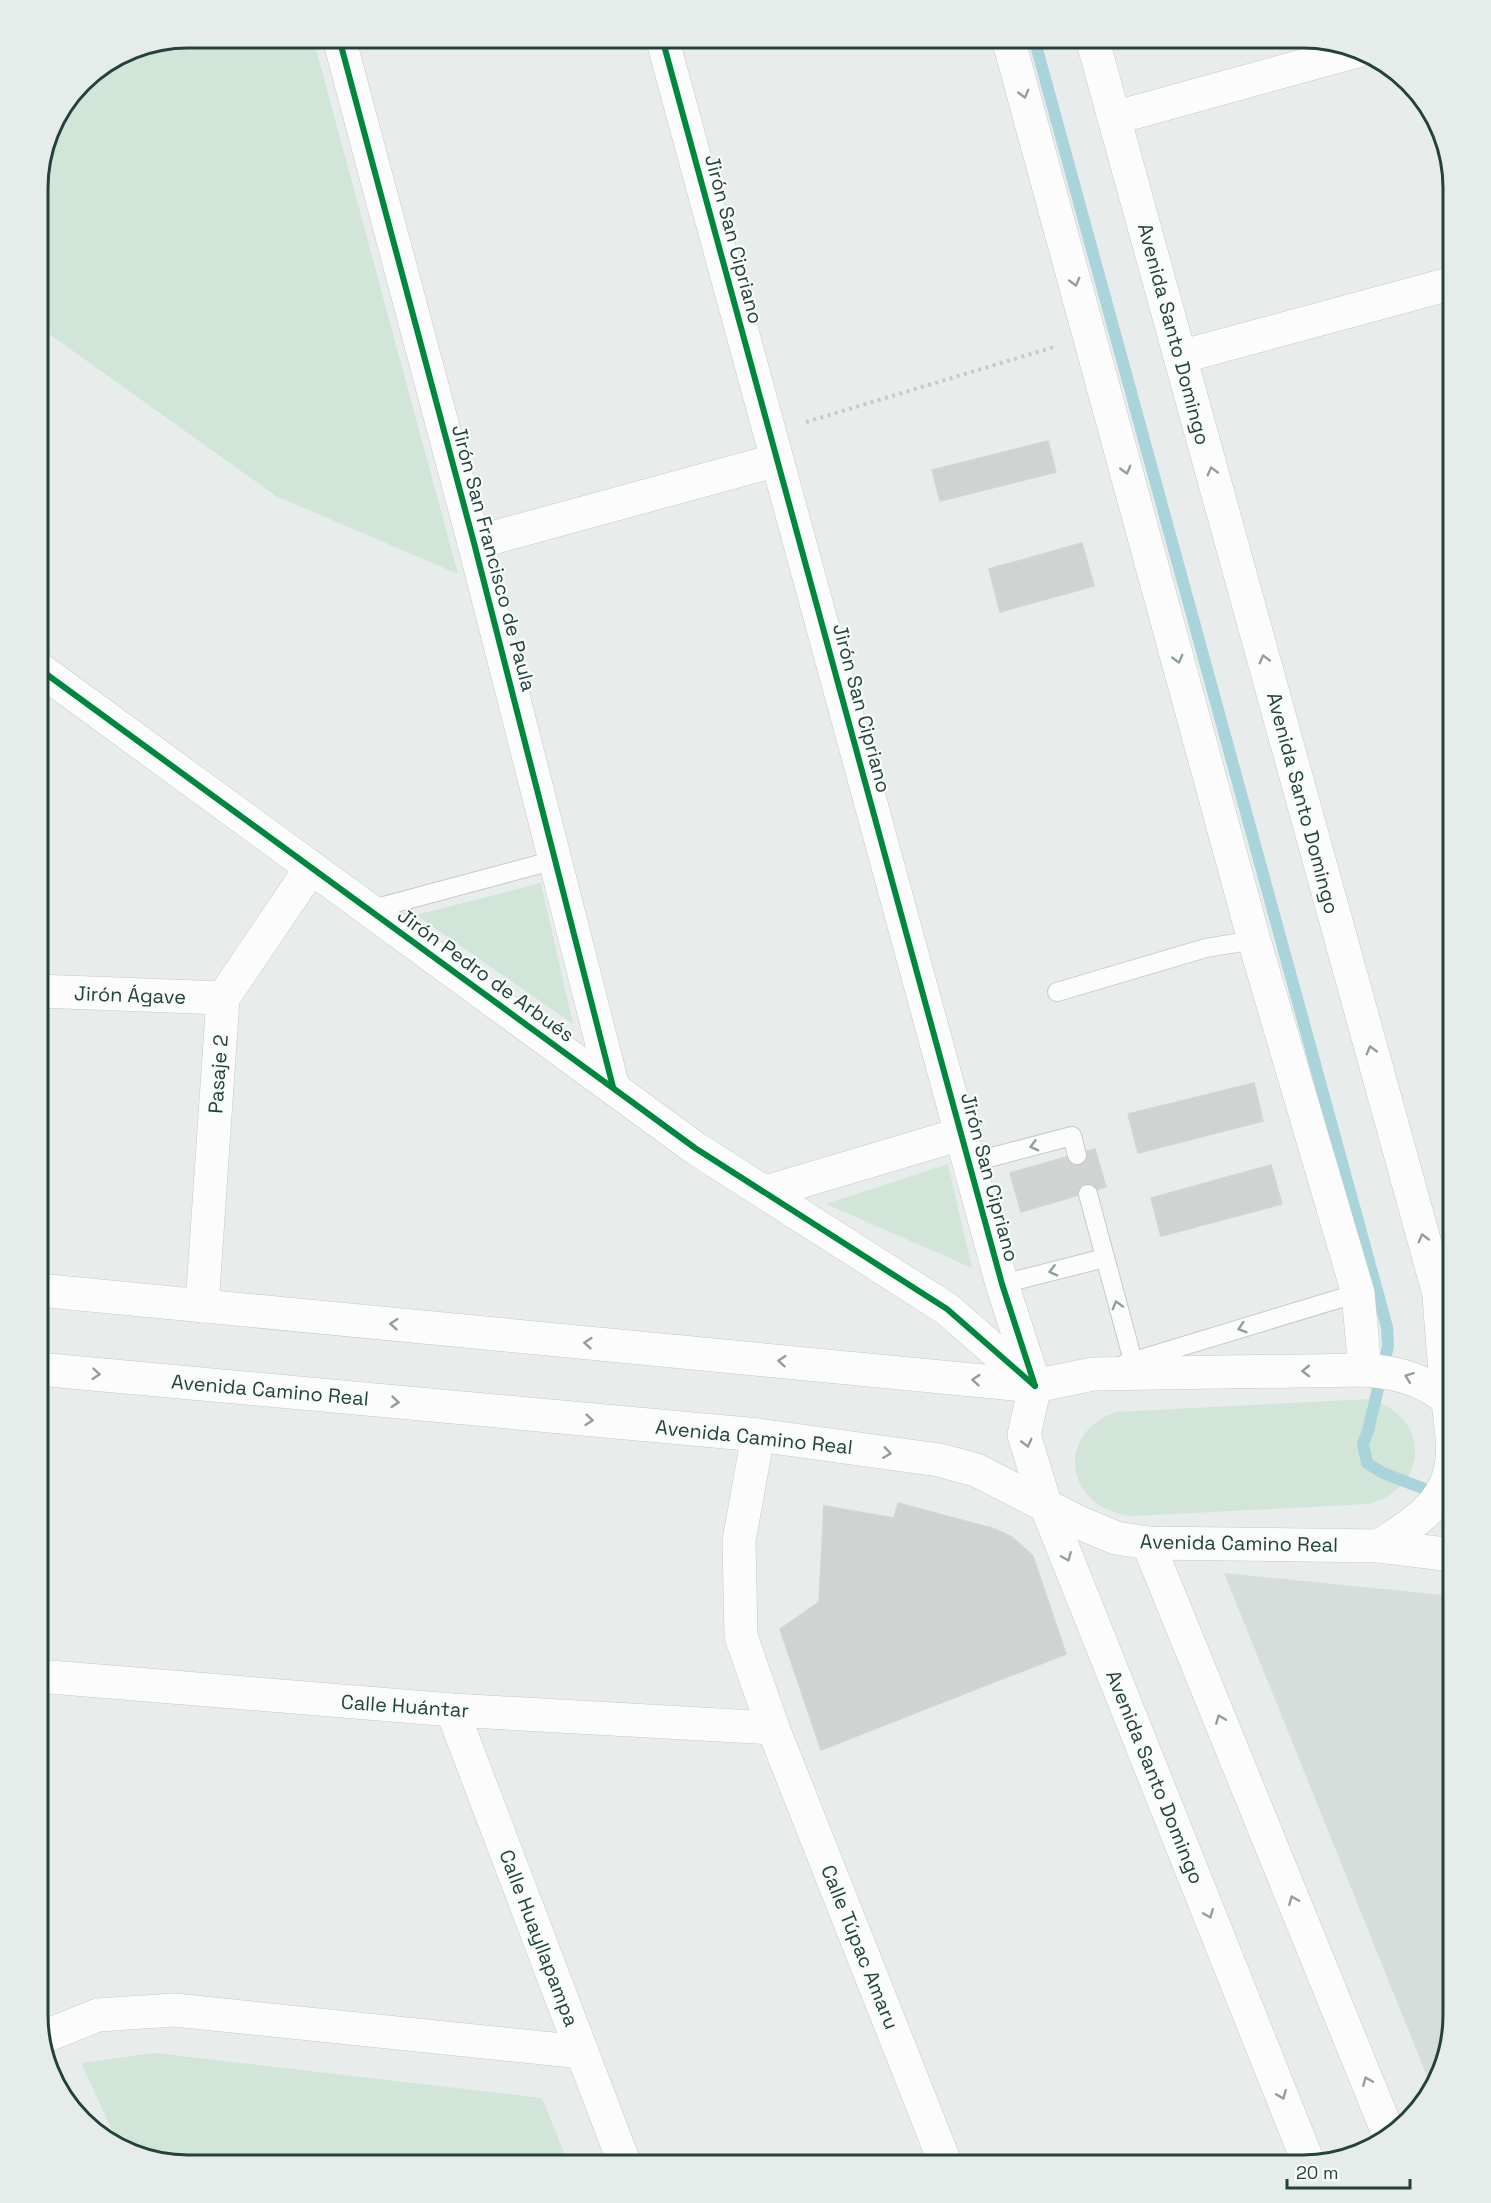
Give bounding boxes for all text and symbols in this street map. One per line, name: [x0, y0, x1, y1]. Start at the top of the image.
one-way arrow: [1017, 88, 1029, 99]
street label: Jirón San Cipriano: [699, 152, 769, 326]
street label: Avenida Santo Domingo: [1132, 220, 1216, 448]
one-way arrow: [1068, 276, 1080, 287]
street label: Jirón San Francisco de Paula: [446, 422, 542, 694]
one-way arrow: [1119, 465, 1131, 475]
one-way arrow: [1207, 467, 1219, 477]
street label: Jirón San Cipriano: [827, 621, 897, 795]
one-way arrow: [1170, 653, 1183, 663]
one-way arrow: [1259, 655, 1271, 665]
street label: Avenida Santo Domingo: [1261, 689, 1345, 917]
street label: Jirón Pedro de Arbués: [393, 902, 579, 1048]
street label: Jirón Ágave: [74, 980, 186, 1010]
street label: Pasaje 2: [202, 1034, 234, 1114]
one-way arrow: [1366, 1045, 1378, 1056]
street label: Jirón San Cipriano: [955, 1090, 1025, 1264]
one-way arrow: [1029, 1139, 1040, 1151]
one-way arrow: [1418, 1233, 1430, 1244]
one-way arrow: [1049, 1264, 1059, 1277]
one-way arrow: [1112, 1300, 1125, 1310]
one-way arrow: [389, 1318, 399, 1331]
one-way arrow: [1237, 1321, 1248, 1333]
one-way arrow: [584, 1337, 593, 1350]
one-way arrow: [778, 1355, 787, 1368]
one-way arrow: [1302, 1365, 1311, 1377]
one-way arrow: [91, 1367, 100, 1380]
street label: Avenida Camino Real: [170, 1368, 370, 1412]
one-way arrow: [1404, 1372, 1415, 1384]
one-way arrow: [972, 1374, 981, 1387]
one-way arrow: [390, 1395, 399, 1408]
one-way arrow: [584, 1413, 593, 1426]
street label: Avenida Camino Real: [654, 1414, 854, 1460]
one-way arrow: [1020, 1438, 1033, 1448]
one-way arrow: [882, 1446, 891, 1458]
street label: Avenida Camino Real: [1140, 1528, 1338, 1558]
one-way arrow: [1060, 1551, 1072, 1562]
street label: Avenida Santo Domingo: [1100, 1666, 1210, 1888]
street label: Calle Huántar: [340, 1689, 470, 1723]
one-way arrow: [1215, 1715, 1227, 1726]
street label: Calle Huayllapampa: [493, 1846, 585, 2030]
street label: Calle Túpac Amaru: [815, 1861, 905, 2033]
one-way arrow: [1288, 1895, 1300, 1906]
one-way arrow: [1202, 1908, 1215, 1919]
one-way arrow: [1362, 2076, 1374, 2087]
one-way arrow: [1275, 2089, 1287, 2100]
scale bar: [1287, 2152, 1410, 2190]
text: 20 m: [1296, 2161, 1339, 2184]

